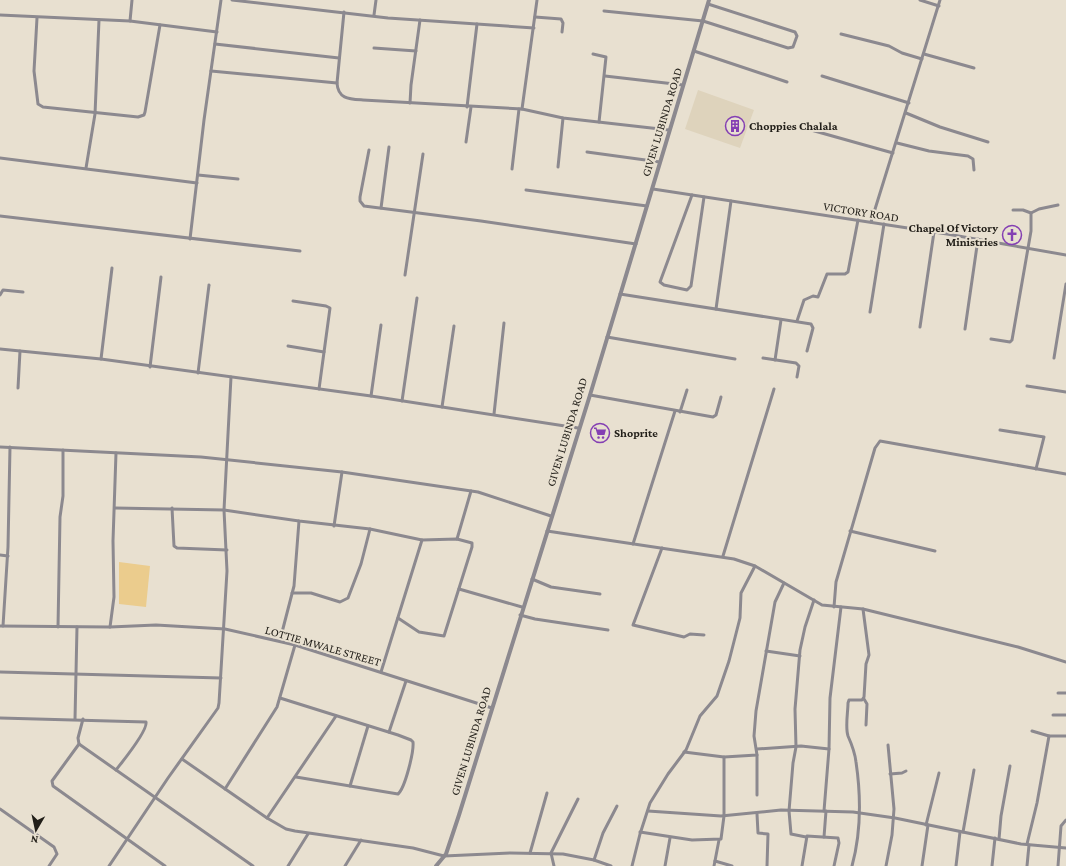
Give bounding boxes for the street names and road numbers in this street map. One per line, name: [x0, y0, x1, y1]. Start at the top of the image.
street label: GIVEN LUBINDA ROAD: [639, 66, 685, 178]
street label: VICTORY ROAD: [822, 199, 900, 225]
street label: GIVEN LUBINDA ROAD: [544, 376, 590, 488]
street label: LOTTIE MWALE STREET: [264, 623, 383, 669]
street label: GIVEN LUBINDA ROAD: [448, 685, 494, 797]

